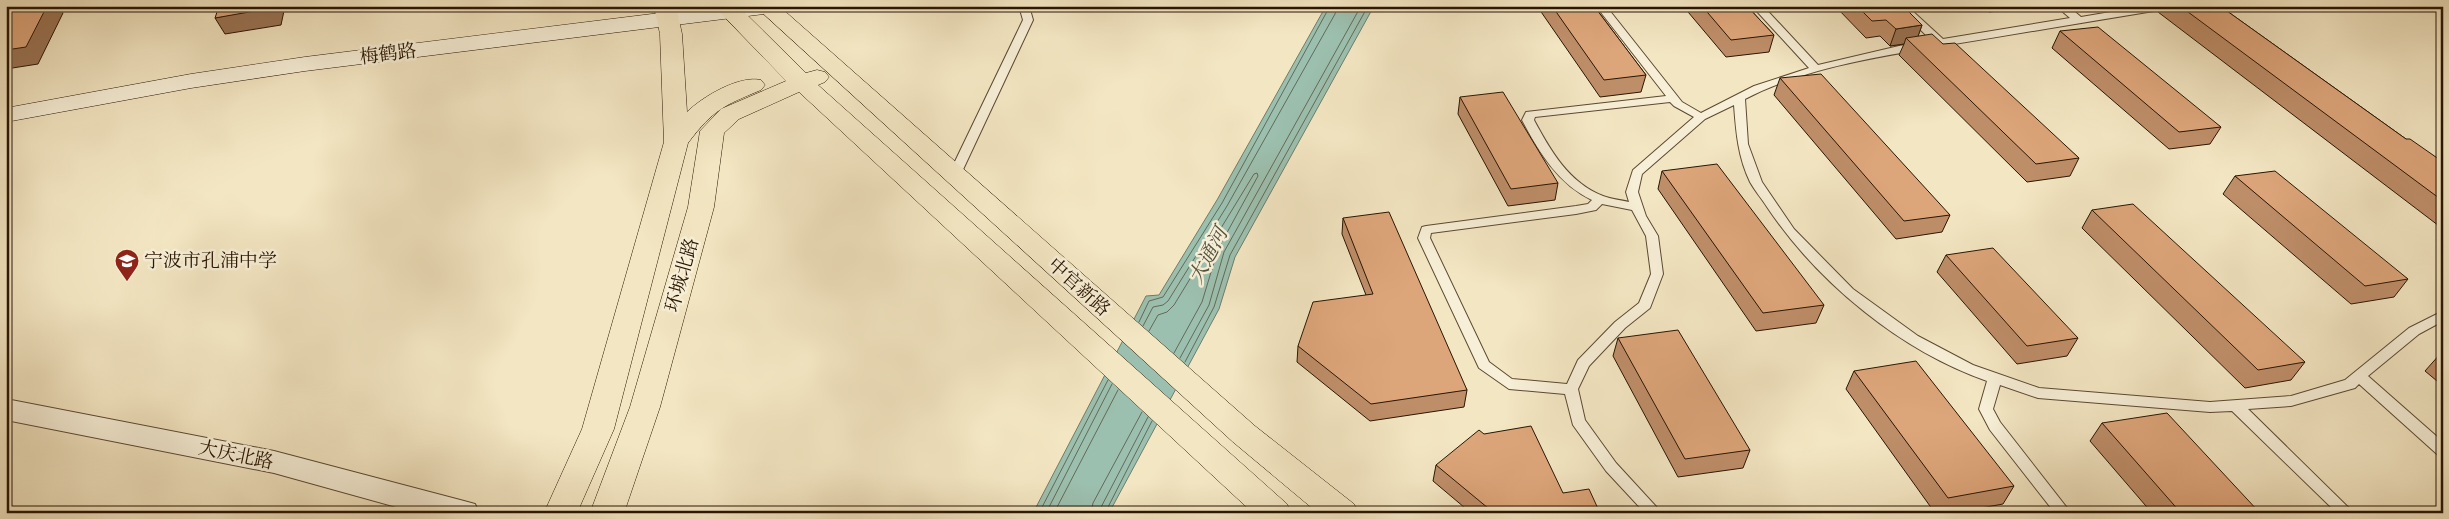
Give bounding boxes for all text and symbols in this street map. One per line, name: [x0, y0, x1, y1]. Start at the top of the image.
street label: 梅鹤路: [358, 39, 418, 69]
water label: 大通河: [1184, 221, 1236, 288]
street label: 环城北路: [660, 235, 704, 315]
school or university icon: 宁波市孔浦中学: [114, 248, 140, 282]
place label: 宁波市孔浦中学: [144, 249, 277, 273]
street label: 中官新路: [1043, 253, 1115, 321]
street label: 大庆北路: [196, 435, 276, 475]

